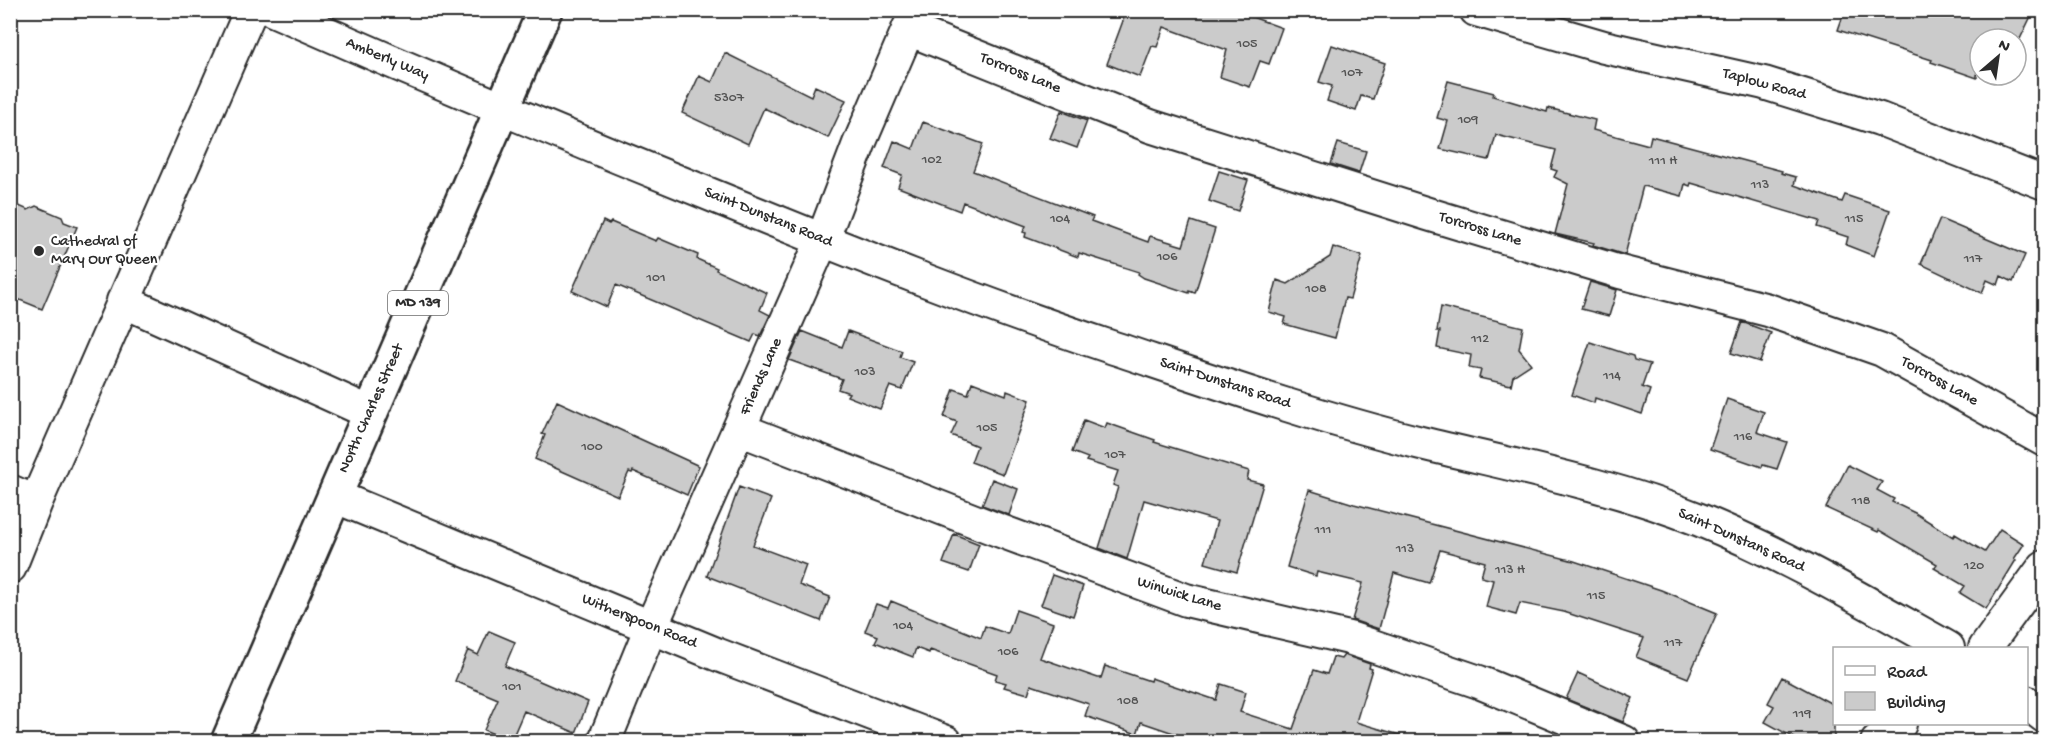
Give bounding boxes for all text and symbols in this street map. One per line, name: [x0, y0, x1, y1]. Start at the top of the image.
north arrow: [1968, 27, 2028, 87]
street label: Amberly Way: [342, 34, 432, 86]
house number: 105: [1236, 36, 1257, 53]
text: N: [1994, 36, 2013, 58]
street label: Torcross Lane: [976, 49, 1064, 99]
street label: Taplow Road: [1719, 64, 1810, 106]
house number: 107: [1341, 65, 1363, 82]
house number: 5307: [714, 90, 745, 107]
house number: 109: [1457, 112, 1478, 129]
house number: 102: [921, 152, 942, 169]
house number: 111 H: [1648, 153, 1678, 170]
house number: 113: [1750, 177, 1769, 194]
street label: Saint Dunstans Road: [701, 184, 836, 253]
street label: Torcross Lane: [1435, 208, 1524, 252]
house number: 104: [1049, 211, 1070, 228]
house number: 115: [1844, 211, 1863, 228]
place label: Cathedral of Mary Our Queen: [51, 233, 158, 270]
marker: Cathedral of Mary Our Queen: [32, 244, 46, 258]
house number: 106: [1156, 249, 1178, 266]
house number: 117: [1963, 251, 1983, 268]
house number: 101: [645, 270, 666, 287]
house number: 108: [1304, 281, 1327, 298]
road number: MD 139: [388, 291, 448, 315]
house number: 112: [1470, 331, 1489, 348]
street label: Friends Lane: [736, 335, 788, 420]
street label: North Charles Street: [335, 340, 410, 476]
street label: Torcross Lane: [1896, 352, 1982, 411]
street label: Saint Dunstans Road: [1157, 354, 1295, 415]
house number: 103: [854, 364, 875, 381]
house number: 114: [1602, 368, 1621, 385]
house number: 105: [976, 420, 997, 437]
house number: 116: [1733, 429, 1753, 446]
house number: 100: [580, 439, 603, 456]
house number: 107: [1104, 447, 1126, 464]
house number: 118: [1851, 493, 1871, 510]
street label: Saint Dunstans Road: [1675, 505, 1809, 578]
house number: 111: [1314, 522, 1331, 539]
house number: 113: [1395, 541, 1414, 558]
house number: 120: [1963, 558, 1984, 575]
house number: 113 H: [1494, 562, 1526, 579]
street label: Winwick Lane: [1134, 573, 1224, 617]
house number: 115: [1586, 588, 1605, 605]
street label: Witherspoon Road: [578, 590, 701, 654]
house number: 104: [892, 618, 913, 635]
house number: 117: [1663, 635, 1683, 652]
house number: 106: [997, 644, 1019, 661]
legend: [1833, 647, 2028, 725]
text: Road: [1887, 663, 1928, 684]
house number: 101: [501, 679, 522, 696]
house number: 108: [1116, 693, 1139, 710]
text: Building: [1886, 693, 1946, 714]
house number: 119: [1792, 706, 1811, 723]

